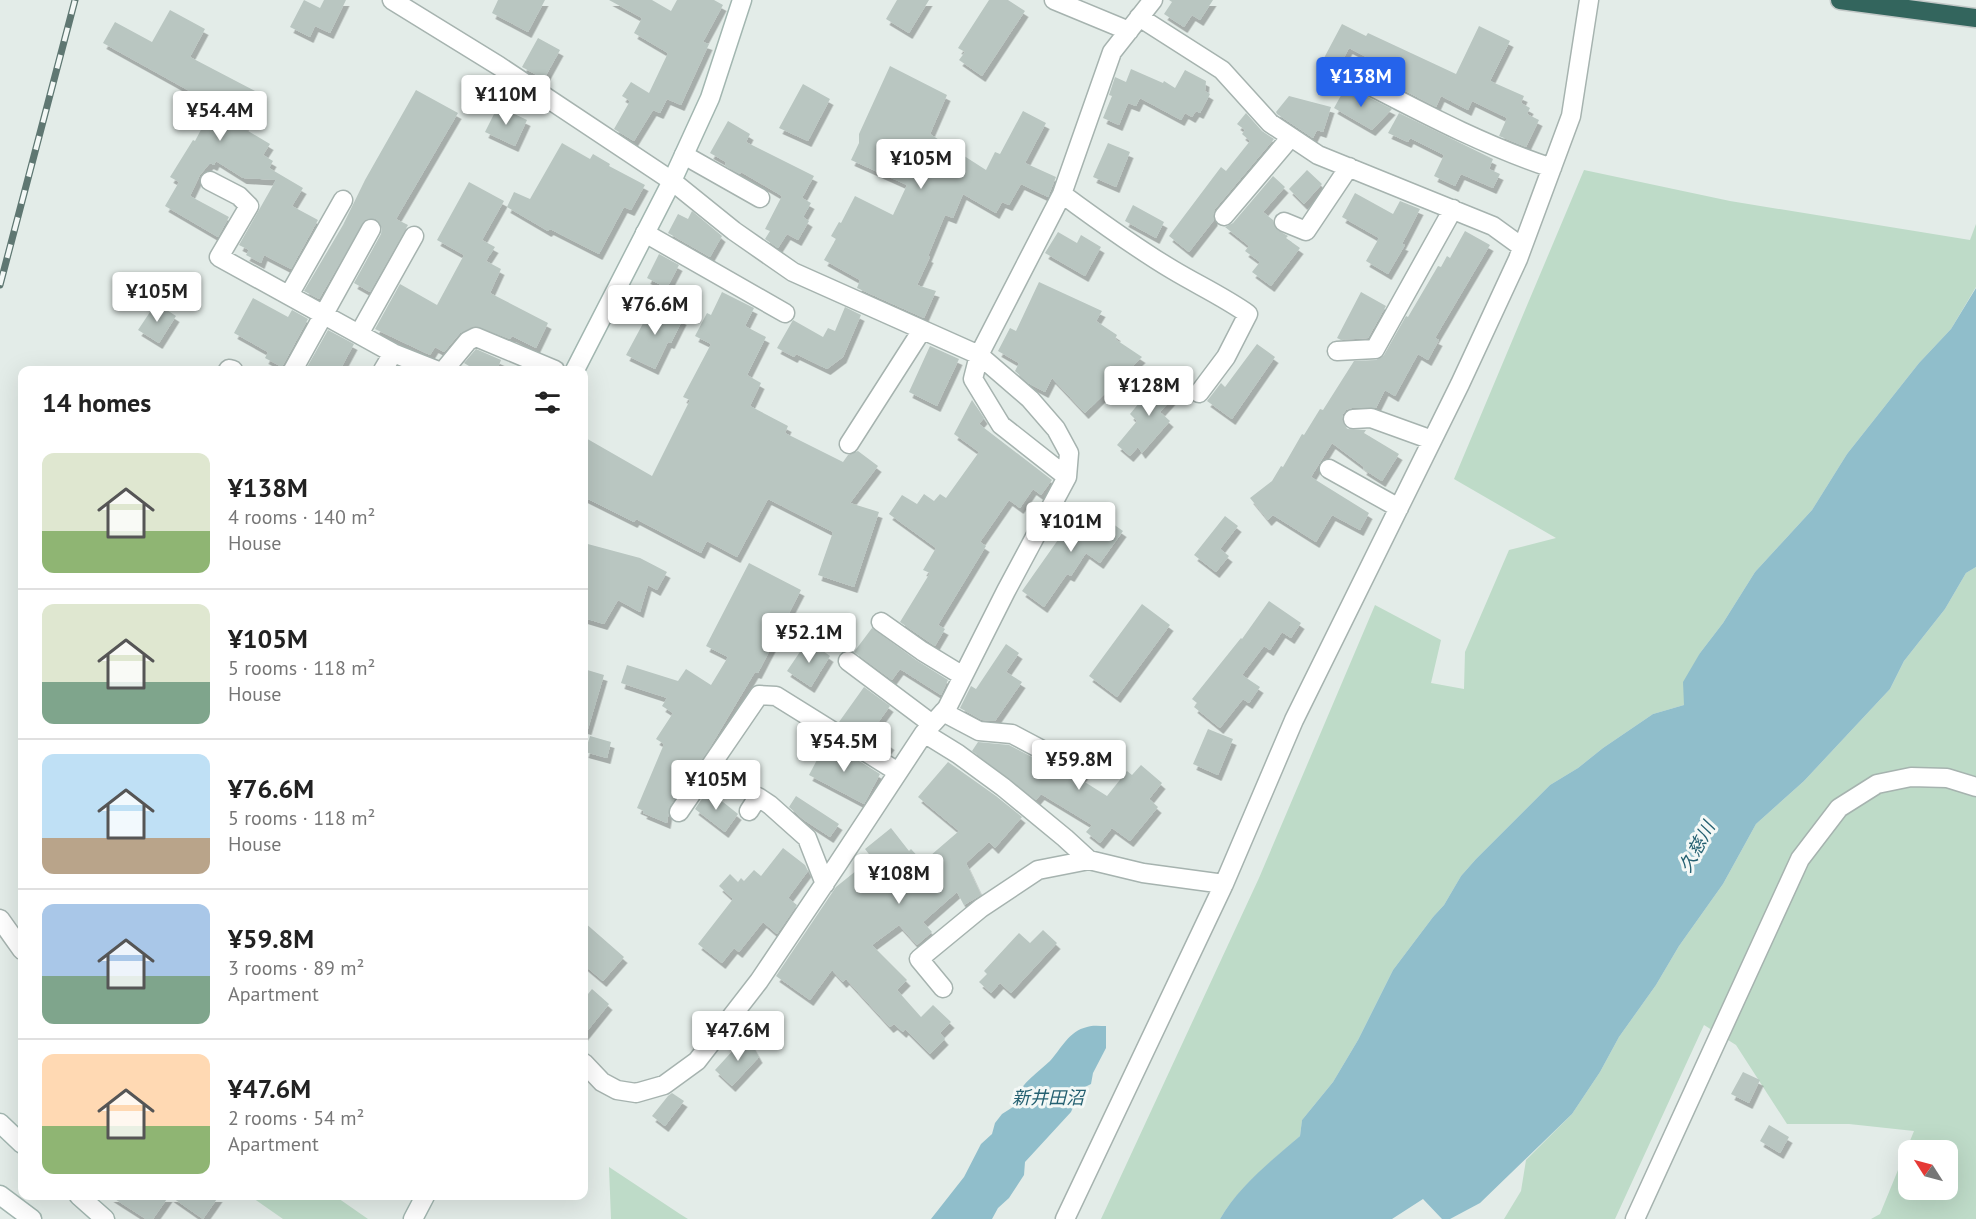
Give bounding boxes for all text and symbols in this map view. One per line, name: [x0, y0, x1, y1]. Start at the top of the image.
pin: ¥138M: [1319, 57, 1403, 108]
text: ¥138M: [1330, 63, 1392, 89]
pin: ¥110M: [464, 75, 548, 126]
text: ¥110M: [475, 81, 537, 107]
pin: ¥54.4M: [171, 91, 269, 142]
text: ¥54.4M: [187, 97, 253, 123]
pin: ¥105M: [879, 139, 963, 190]
text: ¥105M: [890, 145, 952, 171]
pin: ¥105M: [115, 272, 199, 323]
text: ¥105M: [126, 278, 188, 304]
pin: ¥76.6M: [606, 285, 704, 336]
text: ¥76.6M: [622, 291, 688, 317]
pin: ¥128M: [1107, 366, 1191, 417]
text: ¥128M: [1118, 372, 1180, 398]
text: 14 homes: [42, 386, 151, 419]
icon: filters: [531, 386, 564, 419]
text: ¥138M: [228, 471, 308, 504]
icon: home: [90, 477, 162, 549]
pin: ¥101M: [1029, 502, 1113, 553]
text: 4 rooms · 140 m²: [228, 504, 375, 530]
text: ¥101M: [1040, 508, 1102, 534]
text: House: [228, 530, 282, 556]
pin: ¥52.1M: [760, 613, 858, 664]
text: ¥52.1M: [776, 619, 842, 645]
text: ¥105M: [228, 622, 308, 655]
icon: home: [90, 628, 162, 700]
text: 5 rooms · 118 m²: [228, 655, 375, 681]
text: House: [228, 681, 282, 707]
pin: ¥54.5M: [795, 722, 893, 773]
text: ¥54.5M: [811, 728, 877, 754]
pin: ¥59.8M: [1030, 740, 1128, 791]
text: ¥59.8M: [1046, 746, 1112, 772]
pin: ¥105M: [674, 760, 758, 811]
text: ¥105M: [685, 766, 747, 792]
text: ¥76.6M: [228, 772, 314, 805]
icon: home: [90, 778, 162, 850]
text: 5 rooms · 118 m²: [228, 805, 375, 831]
water label: 久慈川: [1673, 816, 1721, 876]
text: House: [228, 831, 282, 857]
pin: ¥108M: [857, 854, 941, 905]
text: ¥108M: [868, 860, 930, 886]
text: ¥59.8M: [228, 922, 314, 955]
icon: home: [90, 928, 162, 1000]
text: 3 rooms · 89 m²: [228, 955, 364, 981]
text: Apartment: [228, 981, 319, 1007]
pin: ¥47.6M: [689, 1011, 787, 1062]
text: ¥47.6M: [706, 1017, 770, 1043]
text: ¥47.6M: [228, 1072, 311, 1105]
icon: home: [90, 1078, 162, 1150]
water label: 新井田沼: [1012, 1086, 1087, 1109]
text: 2 rooms · 54 m²: [228, 1105, 364, 1131]
text: Apartment: [228, 1131, 319, 1157]
north arrow: [1898, 1140, 1958, 1200]
map controls: [1898, 1140, 1958, 1200]

